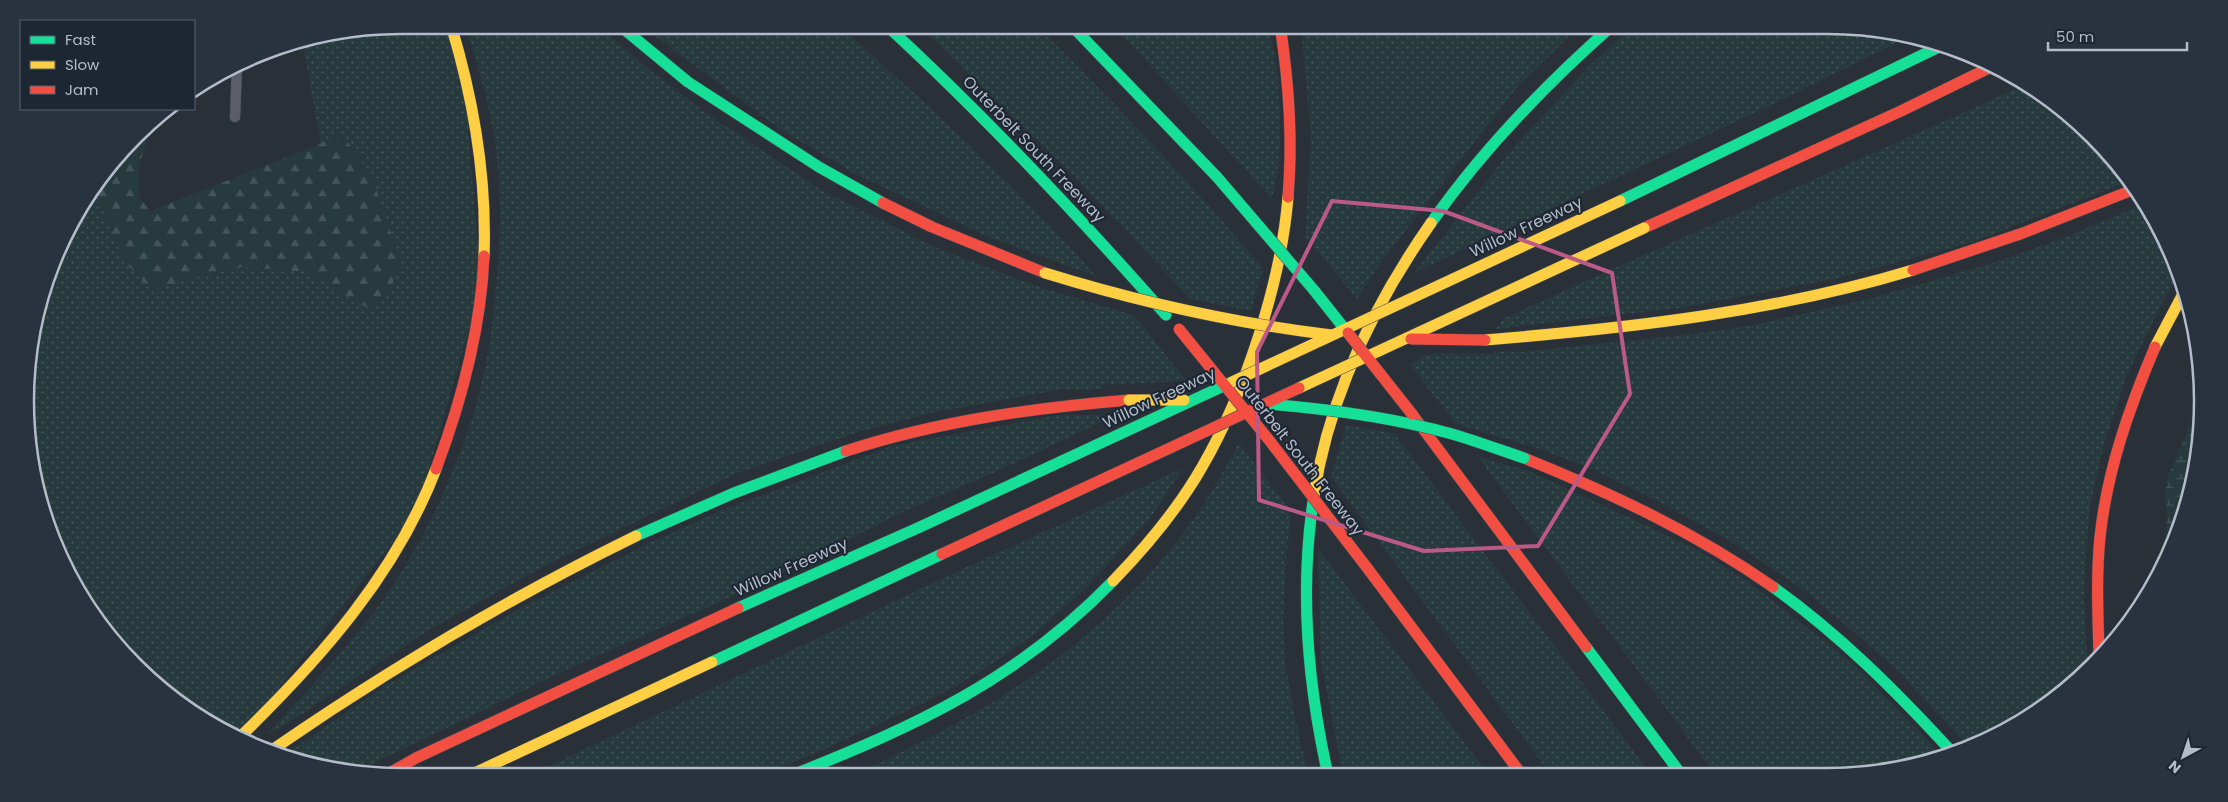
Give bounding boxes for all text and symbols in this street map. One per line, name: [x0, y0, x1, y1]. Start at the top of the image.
legend: [20, 20, 195, 110]
scale bar: [2048, 20, 2187, 52]
text: 50 m: [2056, 26, 2094, 47]
text: Fast: [65, 29, 96, 50]
text: Slow: [65, 54, 100, 75]
street label: Outerbelt South Freeway: [958, 70, 1110, 228]
text: Jam: [65, 79, 99, 100]
street label: Willow Freeway: [1466, 191, 1586, 263]
street label: Willow Freeway: [1099, 362, 1219, 434]
street label: Outerbelt South Freeway: [1231, 372, 1369, 540]
street label: Willow Freeway: [731, 532, 851, 602]
north arrow: [2158, 732, 2208, 782]
text: N: [2164, 756, 2185, 778]

